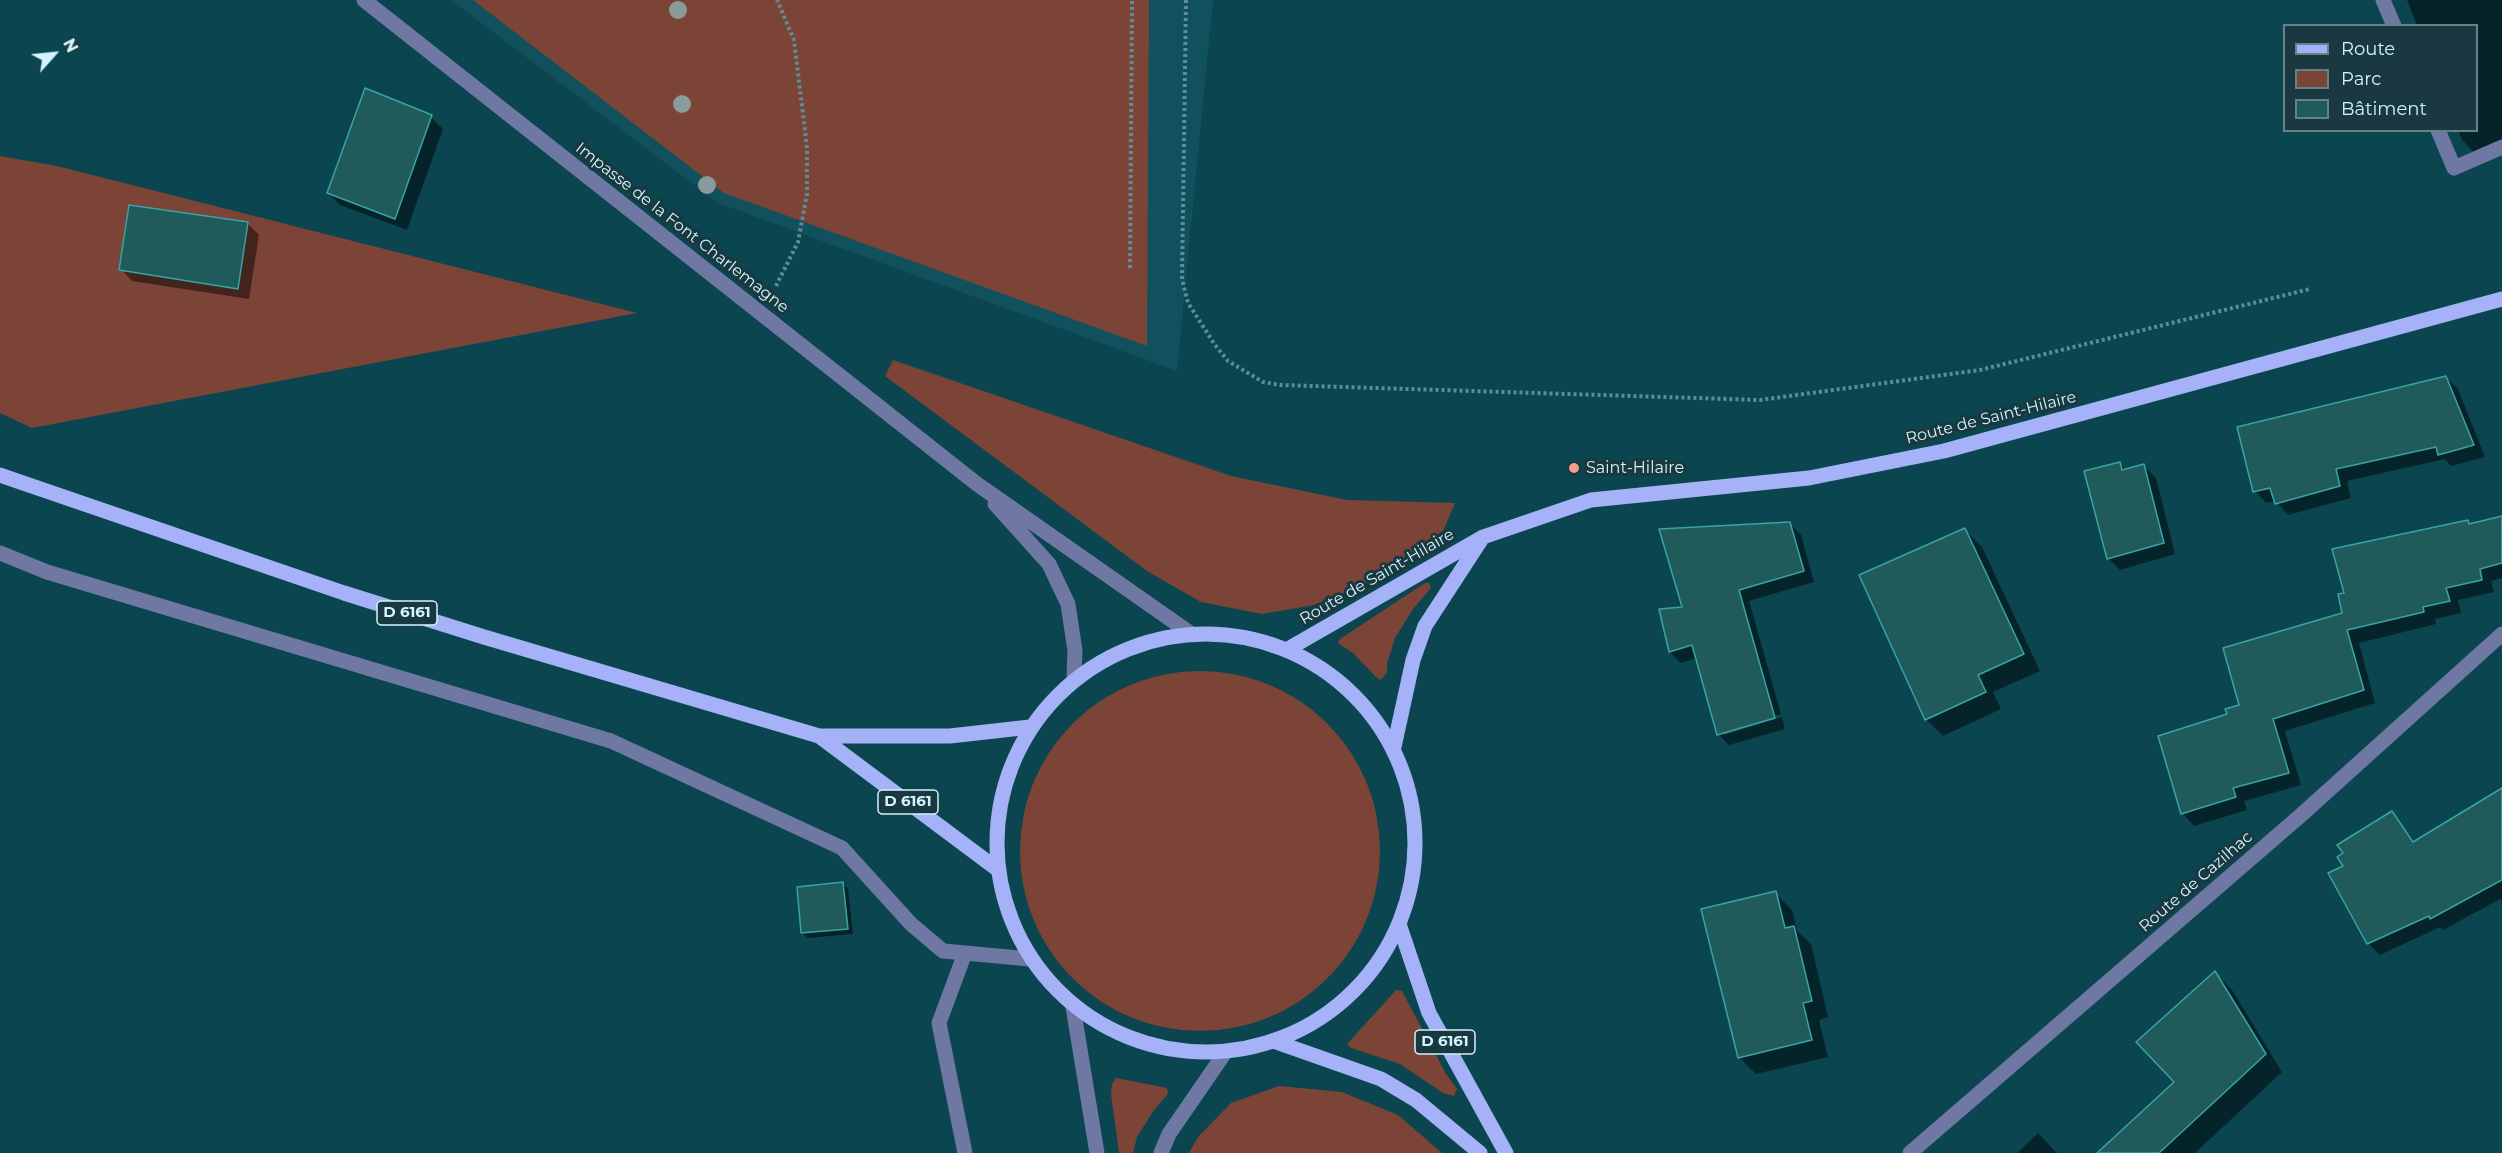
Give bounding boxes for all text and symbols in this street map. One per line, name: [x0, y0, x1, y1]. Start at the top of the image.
north arrow: [24, 24, 84, 84]
legend: [2283, 24, 2478, 132]
text: N: [59, 36, 82, 56]
text: Route: [2341, 38, 2395, 60]
text: Parc: [2341, 68, 2381, 90]
text: Bâtiment: [2341, 98, 2427, 120]
street label: Impasse de la Font Charlemagne: [572, 139, 792, 317]
street label: Route de Saint-Hilaire: [1904, 387, 2078, 449]
place label: Saint-Hilaire: [1586, 458, 1684, 478]
marker: Saint-Hilaire: [1567, 461, 1581, 475]
street label: Route de Saint-Hilaire: [1296, 525, 1458, 629]
road number: D 6161: [377, 601, 437, 625]
road number: D 6161: [878, 790, 938, 814]
street label: Route de Cazilhac: [2135, 828, 2257, 936]
road number: D 6161: [1415, 1030, 1475, 1054]

